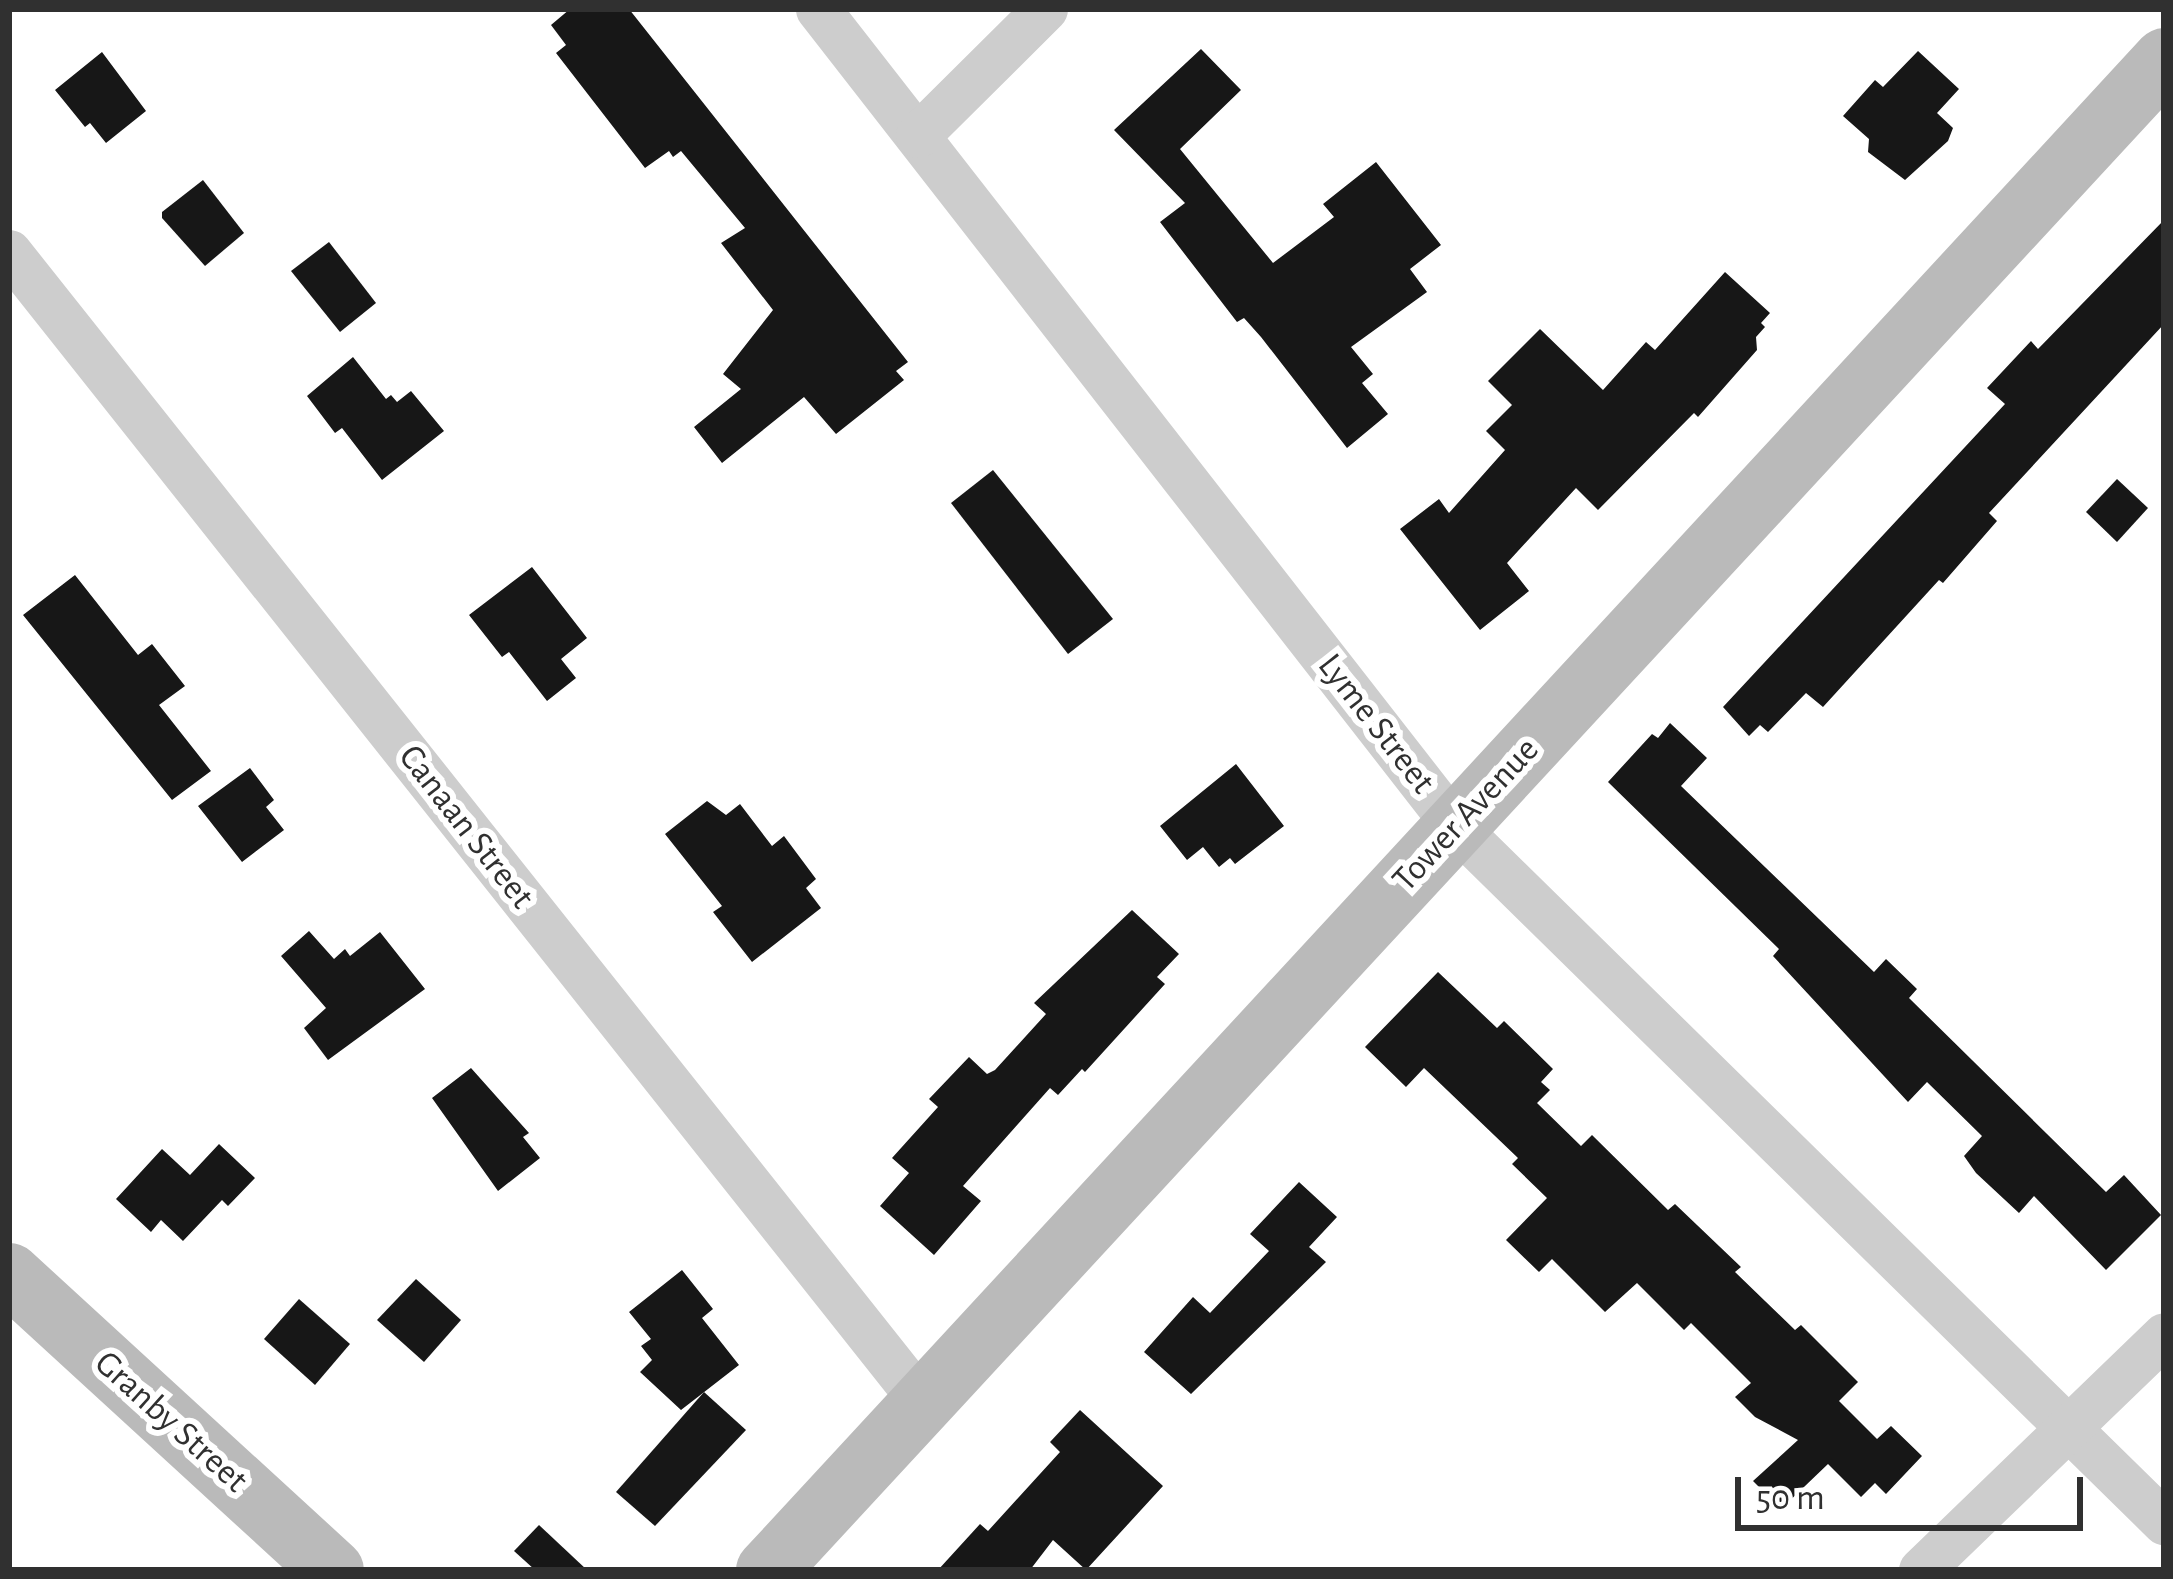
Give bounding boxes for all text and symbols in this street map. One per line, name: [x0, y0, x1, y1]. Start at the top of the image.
street label: Lyme Street: [1308, 645, 1444, 803]
street label: Tower Avenue: [1384, 729, 1548, 901]
street label: Canaan Street: [389, 737, 543, 917]
street label: Granby Street: [86, 1342, 256, 1502]
scale bar: [1741, 1453, 2089, 1527]
text: 50 m: [1756, 1480, 1825, 1516]

